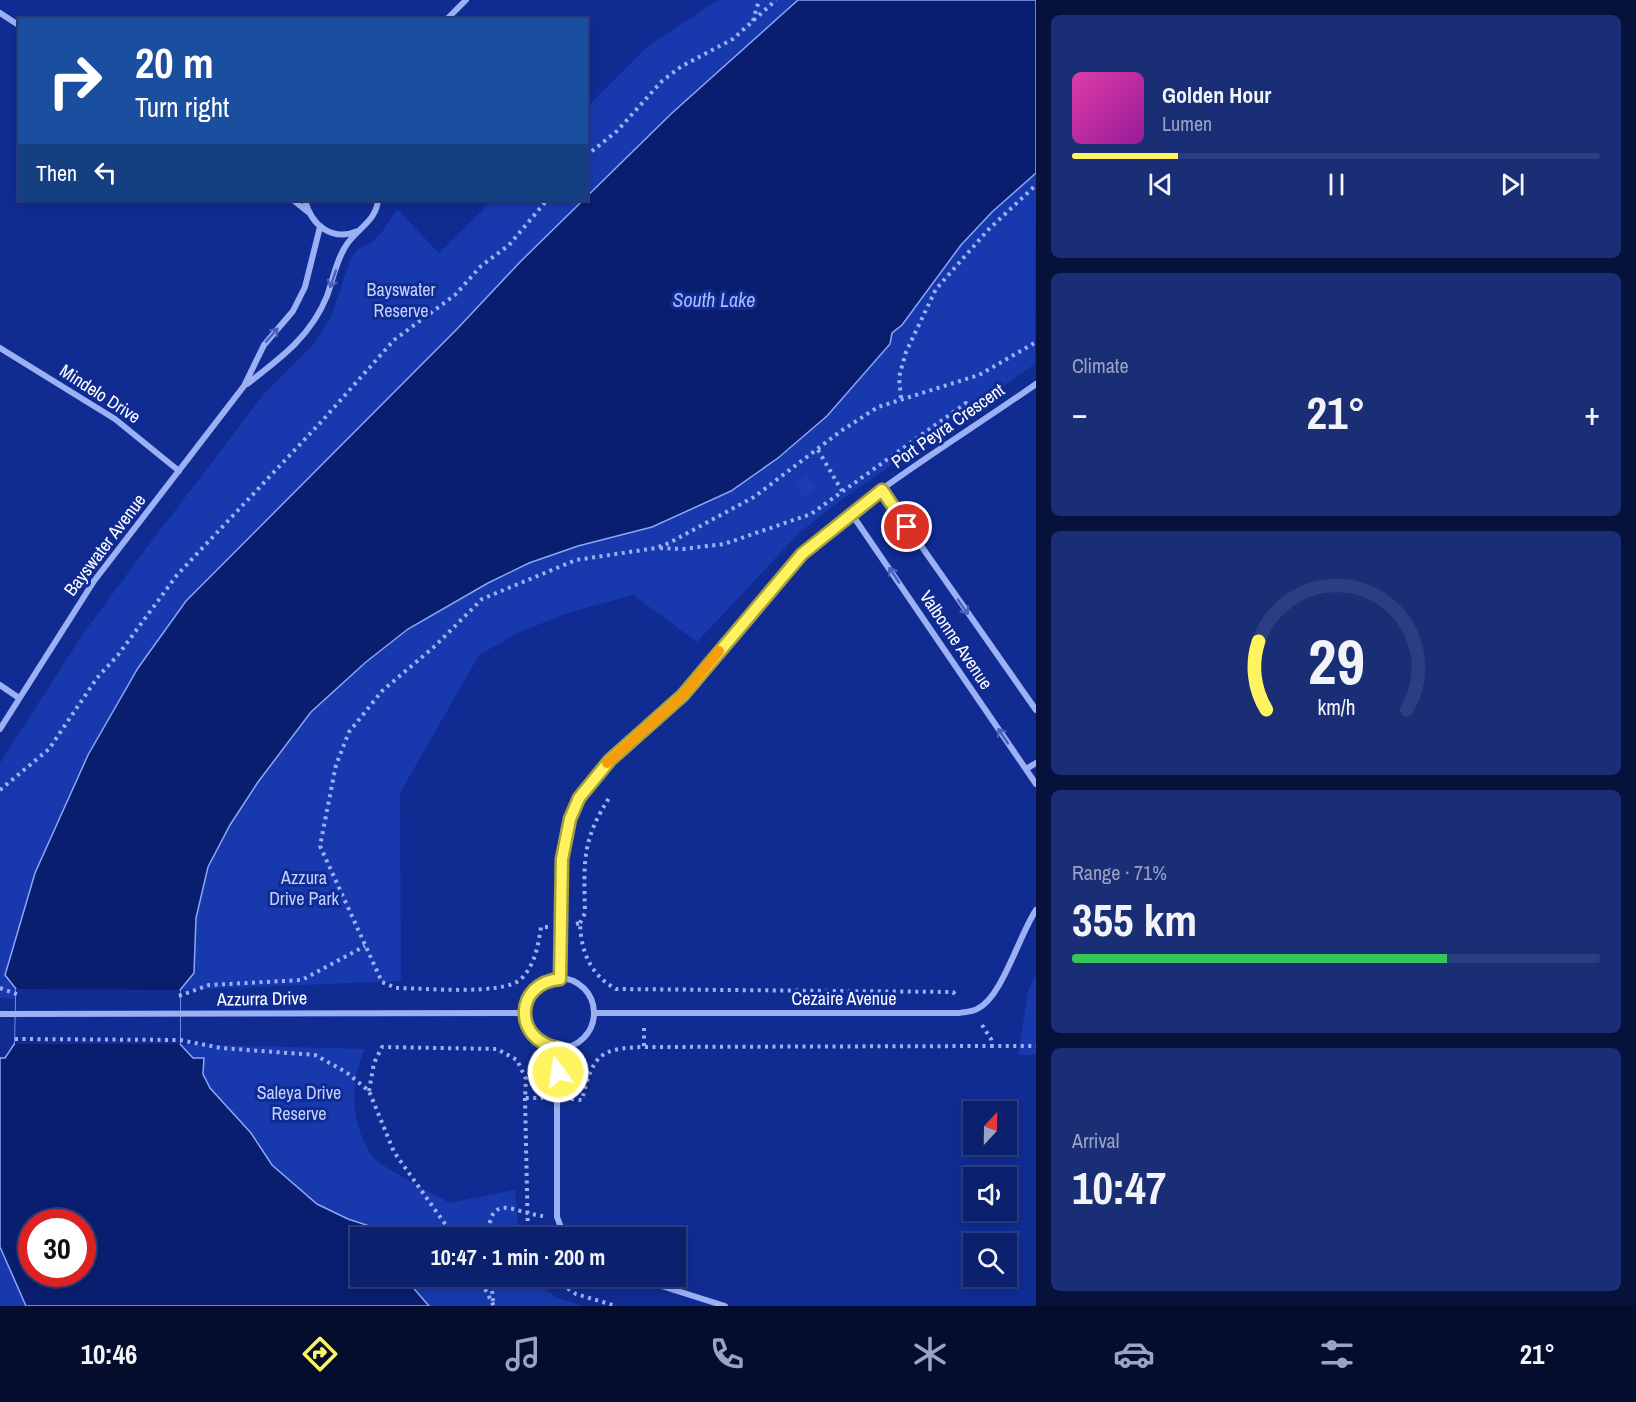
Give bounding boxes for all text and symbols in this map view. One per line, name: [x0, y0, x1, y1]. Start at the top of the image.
text: 20 m: [135, 35, 214, 91]
icon: right: [36, 42, 114, 120]
text: Golden Hour: [1162, 80, 1271, 110]
text: Turn right: [135, 89, 229, 125]
text: Lumen: [1162, 110, 1212, 137]
icon: left: [89, 156, 122, 189]
text: Then: [36, 158, 77, 188]
icon: previous: [1144, 168, 1177, 201]
icon: pause: [1320, 168, 1353, 201]
icon: next: [1496, 168, 1529, 201]
one-way arrow: [326, 269, 337, 288]
park label: Bayswater Reserve: [367, 277, 436, 323]
water label: South Lake: [673, 286, 755, 313]
one-way arrow: [266, 327, 279, 343]
text: Climate: [1072, 352, 1129, 379]
street label: Mindelo Drive: [55, 358, 146, 429]
street label: Port Peyra Crescent: [886, 377, 1009, 474]
text: 21°: [1306, 382, 1366, 443]
text: −: [1072, 391, 1088, 435]
text: +: [1584, 391, 1600, 435]
street label: Bayswater Avenue: [58, 488, 151, 601]
pin: [881, 501, 932, 552]
icon: arrive: [890, 510, 923, 543]
one-way arrow: [888, 567, 900, 583]
street label: Valbonne Avenue: [914, 585, 999, 694]
one-way arrow: [957, 599, 969, 615]
text: 29: [1308, 619, 1364, 703]
text: km/h: [1317, 693, 1355, 722]
one-way arrow: [997, 728, 1009, 745]
text: Range · 71%: [1072, 859, 1167, 886]
park label: Azzura Drive Park: [269, 865, 339, 911]
text: 355 km: [1072, 889, 1197, 950]
street label: Azzurra Drive: [216, 985, 307, 1012]
street label: Cezaire Avenue: [792, 986, 896, 1011]
position arrow: [526, 1040, 590, 1104]
park label: Saleya Drive Reserve: [257, 1080, 341, 1126]
north arrow: [963, 1101, 1017, 1155]
map controls: [963, 1101, 1017, 1287]
text: Arrival: [1072, 1127, 1119, 1154]
text: 10:47: [1072, 1157, 1166, 1218]
button: sound: [963, 1167, 1017, 1221]
speed limit sign: 30: [18, 1209, 96, 1287]
button: search: [963, 1233, 1017, 1287]
text: 10:47 · 1 min · 200 m: [431, 1242, 605, 1272]
icon: directions: [299, 1333, 341, 1375]
icon: music: [502, 1333, 544, 1375]
icon: phone: [706, 1333, 748, 1375]
icon: climate: [909, 1333, 951, 1375]
icon: car: [1113, 1333, 1155, 1375]
icon: filters: [1316, 1333, 1358, 1375]
text: 10:46: [81, 1336, 137, 1372]
text: 21°: [1520, 1336, 1555, 1372]

